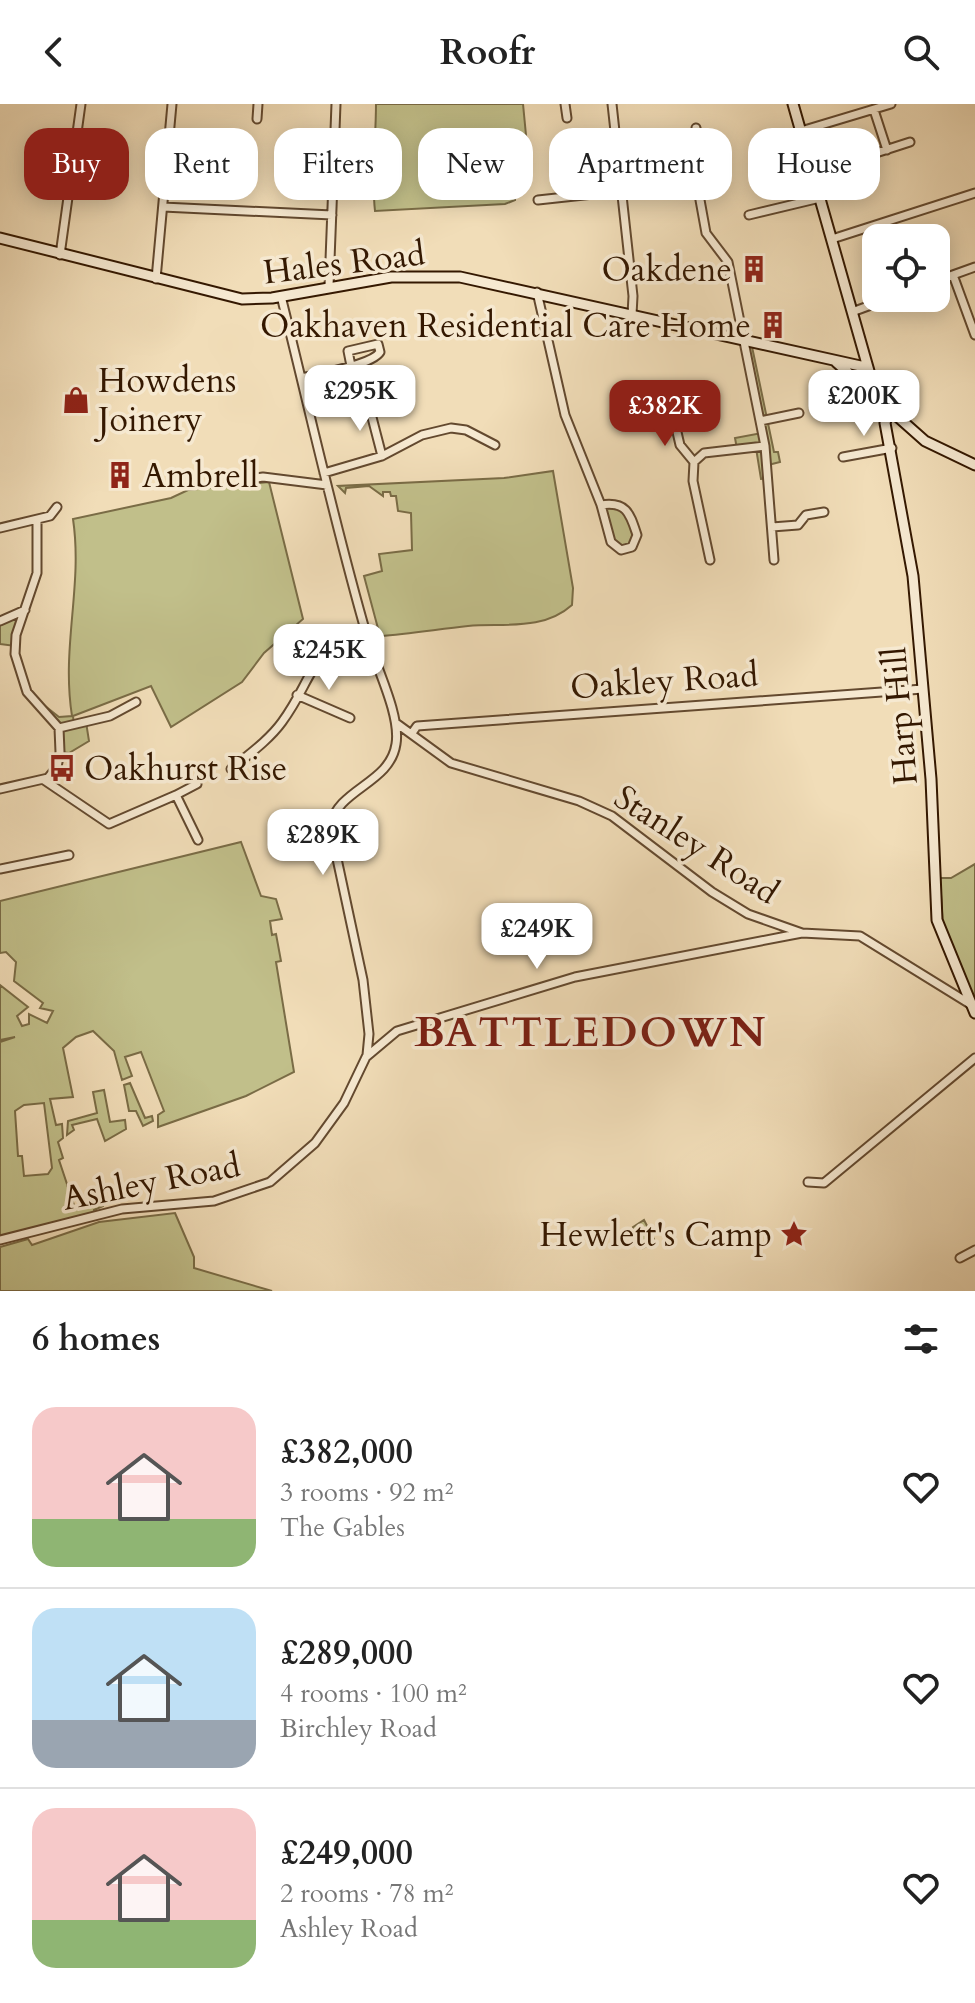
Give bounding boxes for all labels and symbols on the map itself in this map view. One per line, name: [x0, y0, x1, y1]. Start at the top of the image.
street label: Hales Road: [261, 230, 428, 296]
place label: Oakdene: [601, 247, 732, 293]
building icon: Oakdene: [739, 254, 769, 284]
place label: Oakhaven Residential Care Home: [260, 303, 751, 349]
building icon: Oakhaven Residential Care Home: [758, 310, 788, 340]
place label: Howdens Joinery: [93, 358, 236, 443]
pin: £295K: [304, 365, 416, 433]
pin: £200K: [808, 370, 920, 438]
pin: £382K: [609, 380, 721, 448]
shop icon: Howdens Joinery: [61, 385, 91, 415]
place label: Ambrell: [142, 453, 259, 499]
building icon: Ambrell: [105, 460, 135, 490]
pin: £245K: [273, 624, 385, 692]
street label: Harp Hill: [871, 645, 929, 787]
street label: Oakley Road: [569, 651, 760, 711]
place label: Oakhurst Rise: [84, 746, 287, 792]
bus stop icon: Oakhurst Rise: [47, 753, 77, 783]
street label: Stanley Road: [605, 774, 788, 915]
pin: £289K: [267, 809, 379, 877]
pin: £249K: [481, 903, 593, 971]
district label: BATTLEDOWN: [414, 1004, 768, 1061]
street label: Ashley Road: [58, 1142, 244, 1222]
place label: Hewlett's Camp: [540, 1212, 772, 1258]
place icon: Hewlett's Camp: [779, 1219, 809, 1249]

